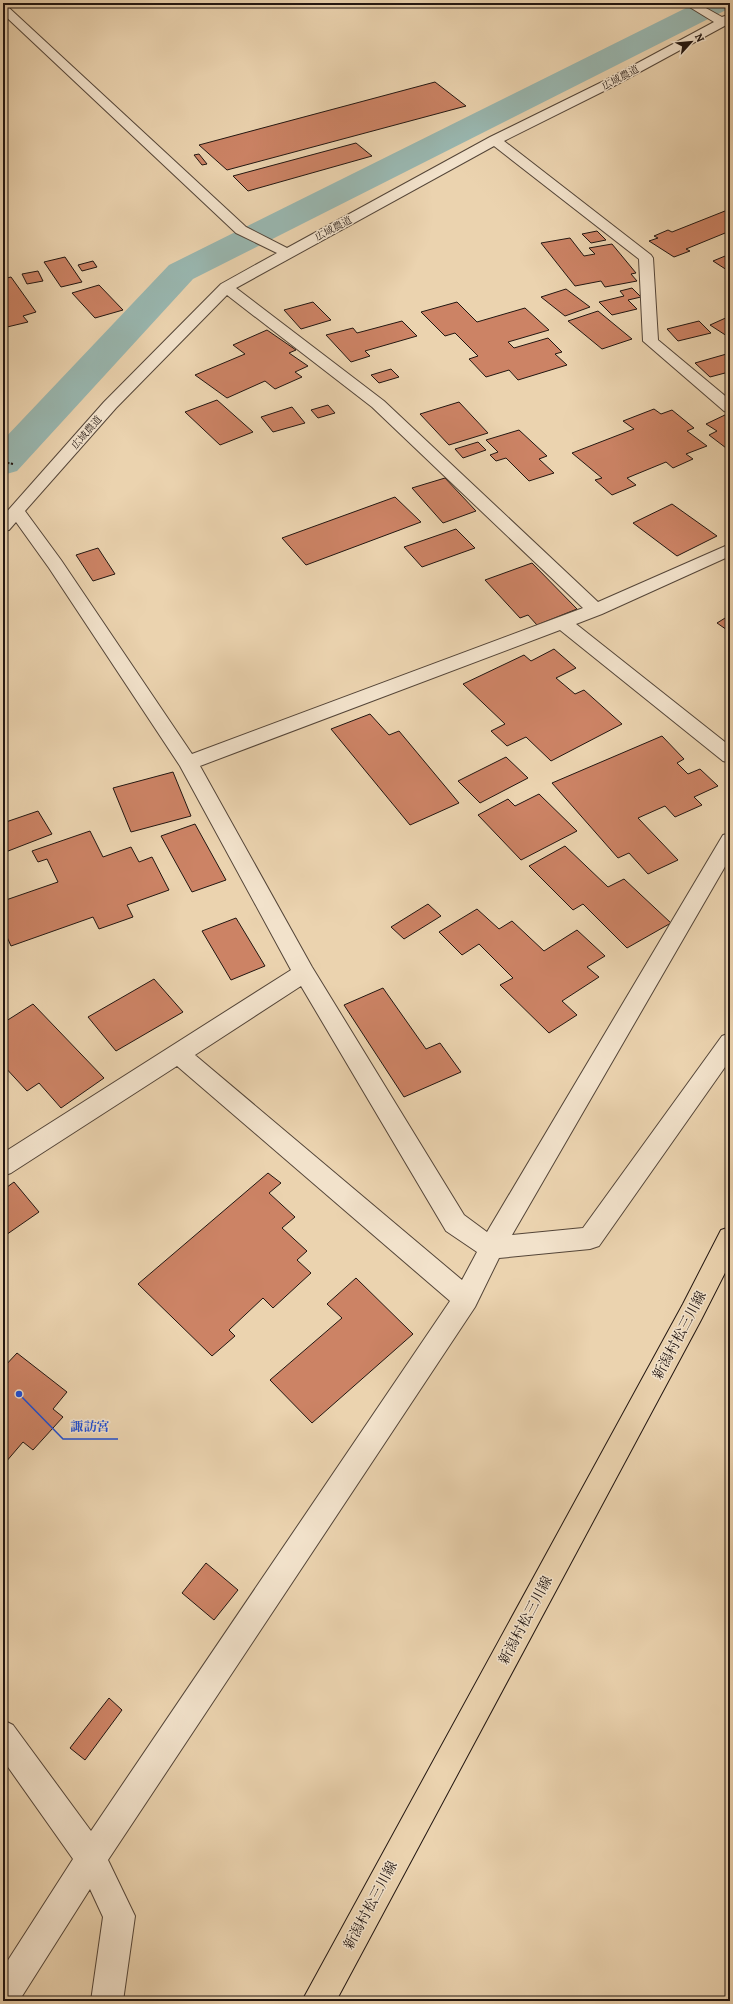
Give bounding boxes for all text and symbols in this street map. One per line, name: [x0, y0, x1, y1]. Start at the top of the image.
north arrow: [671, 22, 711, 62]
text: N: [691, 31, 708, 45]
street label: 広域農道: [600, 62, 641, 93]
street label: 広域農道: [313, 213, 354, 244]
street label: 広域農道: [68, 413, 104, 452]
street label: 新潟村松三川線: [648, 1288, 711, 1383]
callout: 諏訪宮: [63, 1414, 118, 1439]
text: 諏訪宮: [70, 1418, 110, 1435]
street label: 新潟村松三川線: [494, 1573, 557, 1668]
street label: 新潟村松三川線: [339, 1858, 402, 1953]

